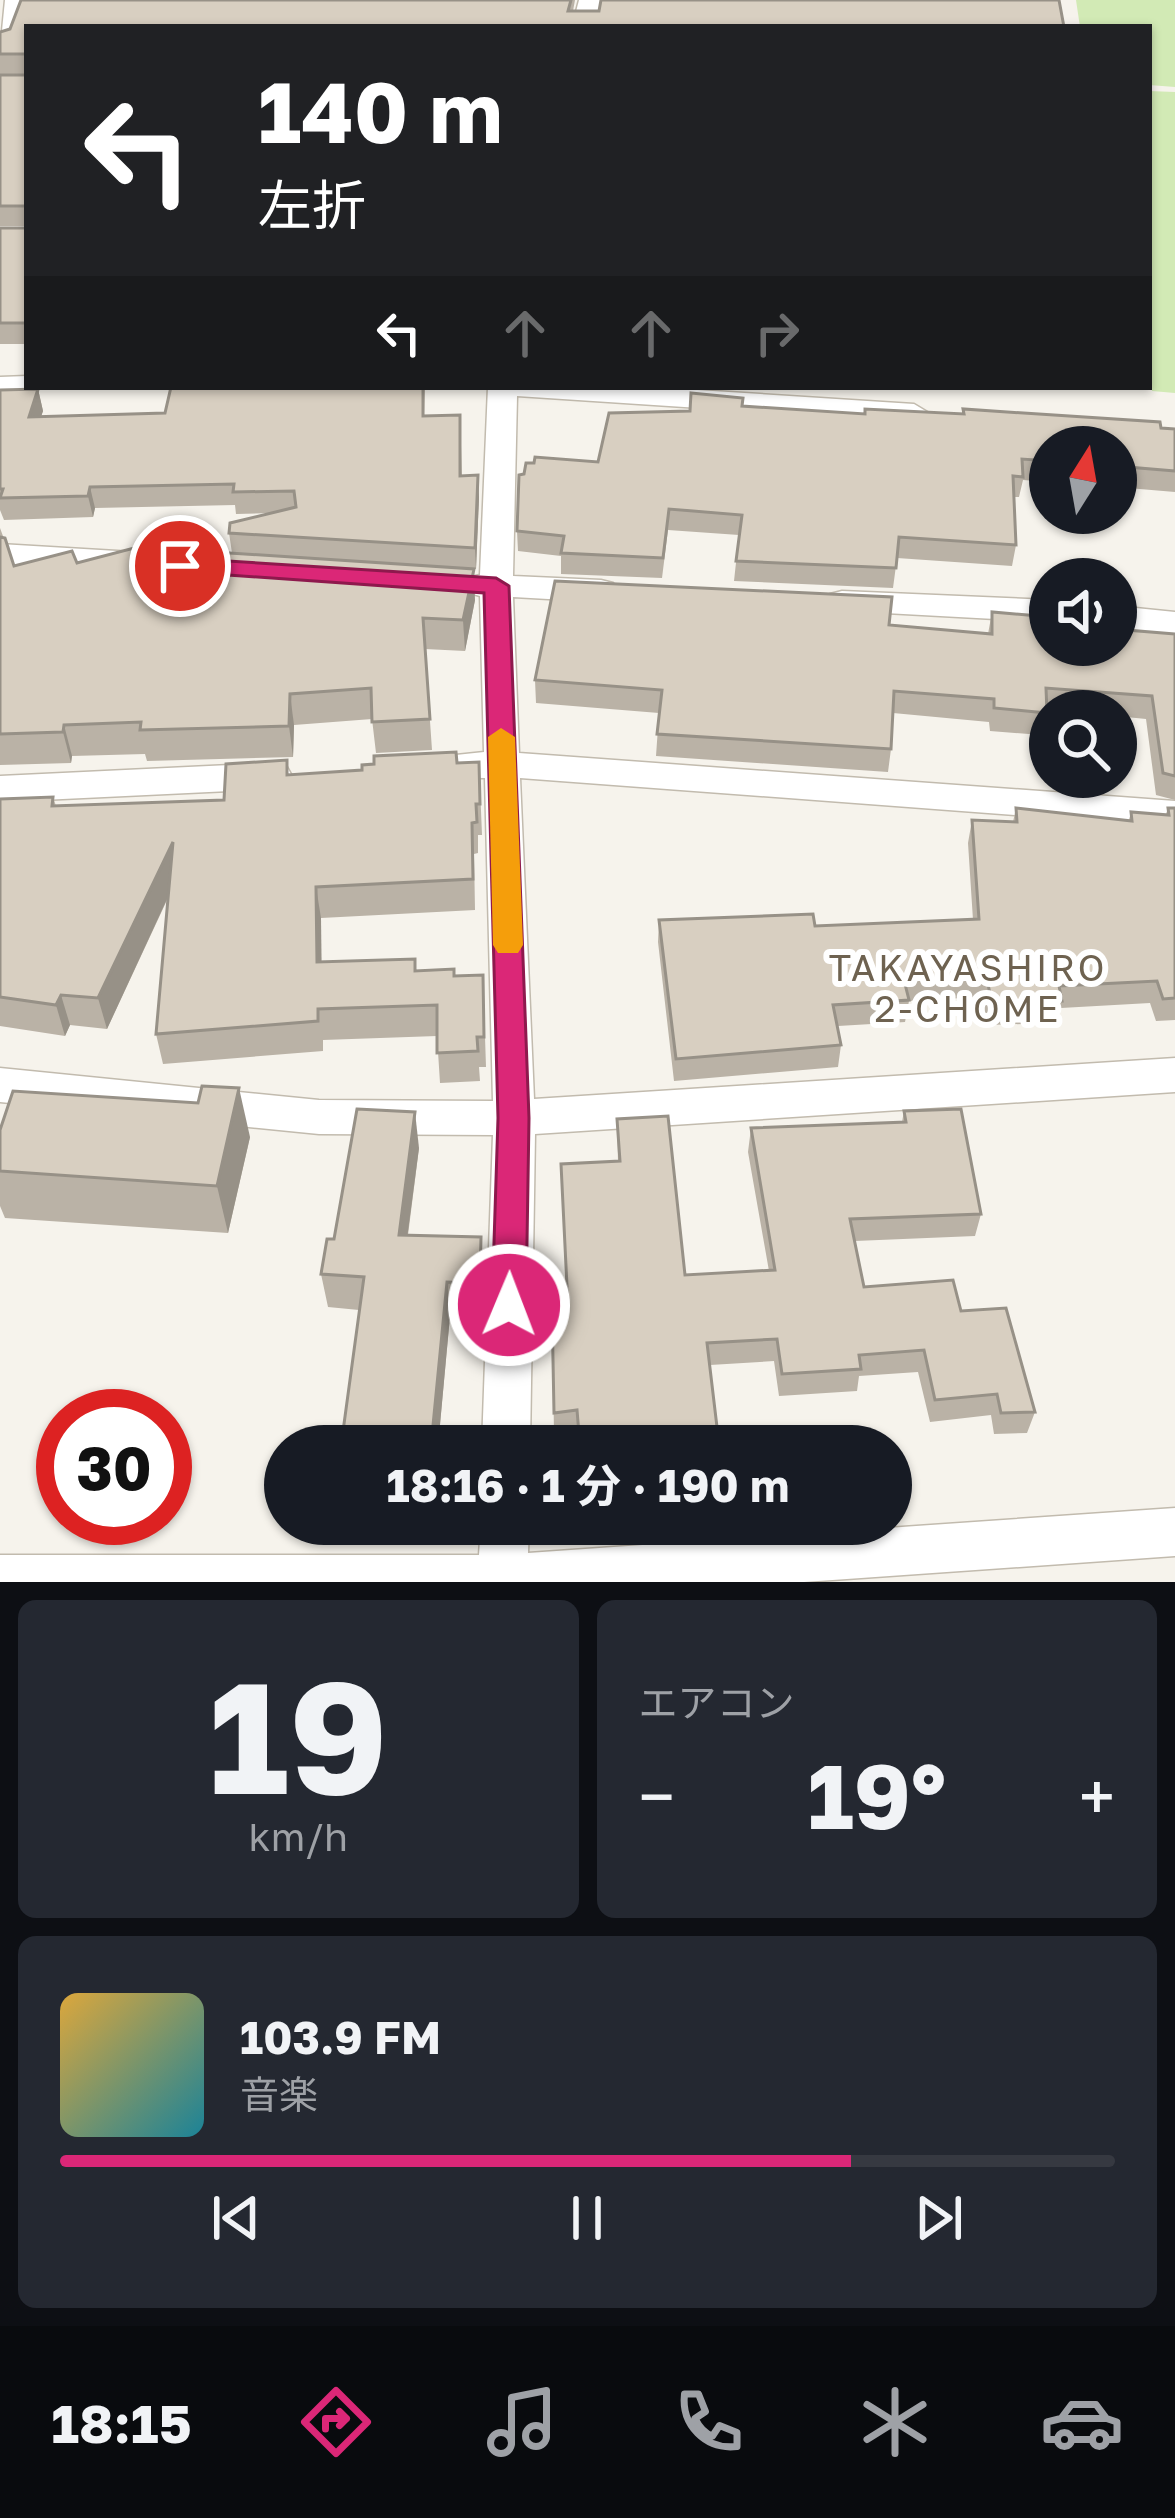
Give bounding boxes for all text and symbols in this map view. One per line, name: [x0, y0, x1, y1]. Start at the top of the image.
text: 140 m: [258, 61, 503, 161]
icon: left: [60, 72, 216, 228]
text: 左折: [258, 172, 366, 237]
icon: left: [366, 300, 432, 366]
icon: ahead: [492, 300, 558, 366]
icon: ahead: [618, 300, 684, 366]
icon: right: [744, 300, 810, 366]
north arrow: [1029, 426, 1137, 534]
map controls: [1029, 426, 1137, 798]
pin: [129, 515, 231, 617]
icon: arrive: [147, 533, 213, 599]
button: sound: [1029, 558, 1137, 666]
button: search: [1029, 690, 1137, 798]
district label: TAKAYASHIRO 2-CHOME: [829, 946, 1107, 1030]
position arrow: [446, 1242, 572, 1368]
speed limit sign: 30: [36, 1389, 192, 1545]
text: 18:16 · 1 分 · 190 m: [387, 1458, 789, 1512]
text: 19: [209, 1641, 388, 1828]
text: エアコン: [639, 1679, 795, 1726]
text: 19°: [807, 1741, 946, 1849]
text: −: [639, 1756, 675, 1836]
text: +: [1079, 1756, 1115, 1836]
text: km/h: [249, 1813, 348, 1860]
text: 103.9 FM: [240, 2010, 441, 2064]
text: 音楽: [240, 2071, 318, 2118]
icon: previous: [203, 2185, 269, 2251]
icon: pause: [554, 2185, 620, 2251]
icon: next: [906, 2185, 972, 2251]
icon: directions: [294, 2380, 378, 2464]
icon: music: [480, 2380, 564, 2464]
icon: phone: [667, 2380, 751, 2464]
icon: climate: [853, 2380, 937, 2464]
icon: car: [1040, 2380, 1124, 2464]
text: 18:15: [51, 2390, 192, 2455]

